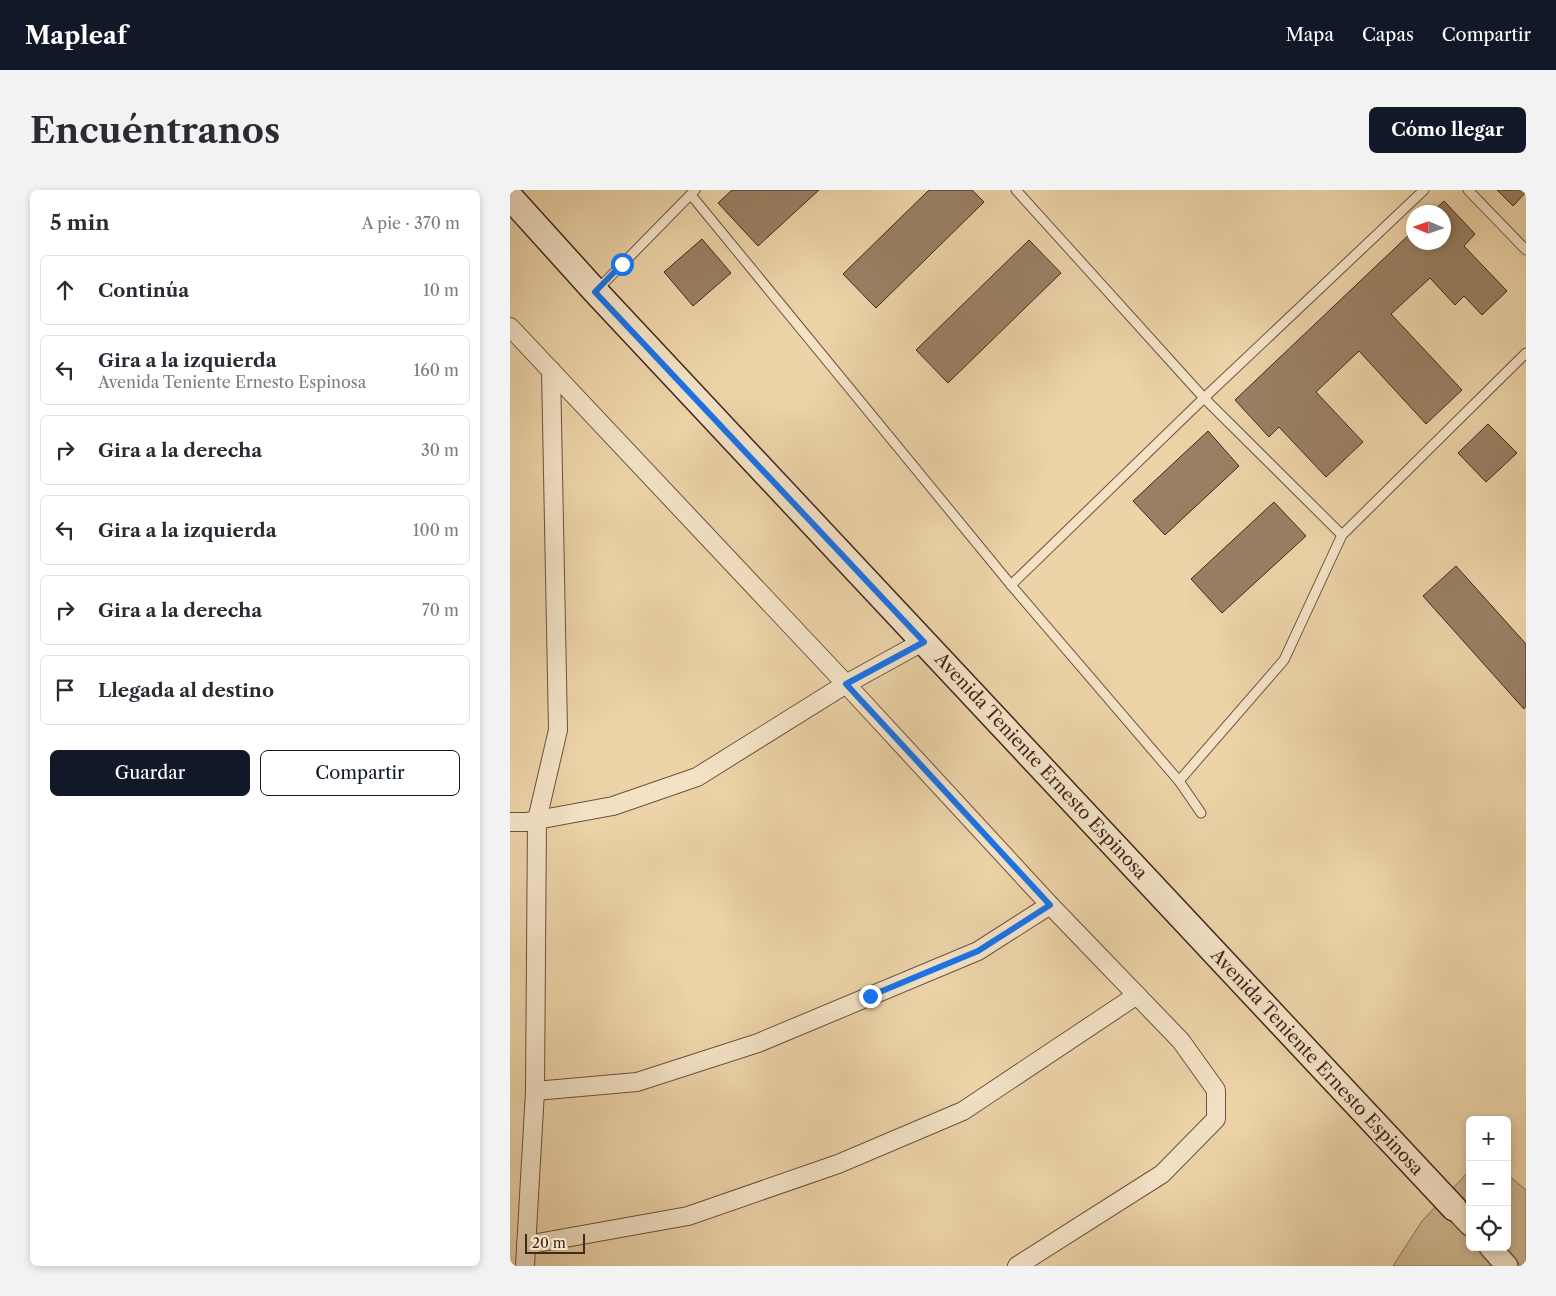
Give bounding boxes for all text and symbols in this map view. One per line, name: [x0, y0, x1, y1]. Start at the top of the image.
text: Mapleaf: [25, 21, 127, 50]
text: Mapa: [1286, 24, 1334, 46]
text: Capas: [1362, 24, 1414, 46]
text: Compartir: [1442, 24, 1531, 46]
button: Cómo llegar: [1369, 107, 1526, 153]
text: Encuéntranos: [30, 109, 280, 152]
north arrow: [1406, 205, 1451, 250]
text: 5 min: [50, 210, 110, 235]
text: A pie · 370 m: [362, 213, 460, 233]
route start: [611, 253, 634, 276]
icon: ahead: [51, 276, 79, 304]
text: Continúa: [98, 279, 189, 302]
text: 10 m: [423, 280, 459, 300]
text: Gira a la izquierda: [98, 349, 277, 372]
icon: left: [51, 356, 79, 384]
text: 160 m: [414, 360, 459, 380]
text: Avenida Teniente Ernesto Espinosa: [98, 372, 366, 392]
icon: right: [51, 436, 79, 464]
text: Gira a la derecha: [98, 439, 262, 462]
text: 30 m: [421, 440, 459, 460]
icon: left: [51, 516, 79, 544]
text: Gira a la izquierda: [98, 519, 277, 542]
text: 100 m: [413, 520, 459, 540]
icon: right: [51, 596, 79, 624]
text: Gira a la derecha: [98, 599, 262, 622]
text: 70 m: [422, 600, 459, 620]
street label: Avenida Teniente Ernesto Espinosa: [929, 647, 1152, 884]
icon: arrive: [51, 676, 79, 704]
text: Llegada al destino: [98, 679, 274, 702]
button: Guardar: [50, 750, 250, 796]
button: Compartir: [260, 750, 460, 796]
street label: Avenida Teniente Ernesto Espinosa: [1205, 943, 1428, 1180]
route end: [859, 985, 882, 1008]
map controls: [1466, 1116, 1511, 1251]
button: +: [1466, 1116, 1511, 1161]
button: −: [1466, 1161, 1511, 1206]
button: locate: [1466, 1206, 1511, 1251]
scale bar: [525, 1231, 585, 1254]
text: 20 m: [532, 1234, 566, 1252]

